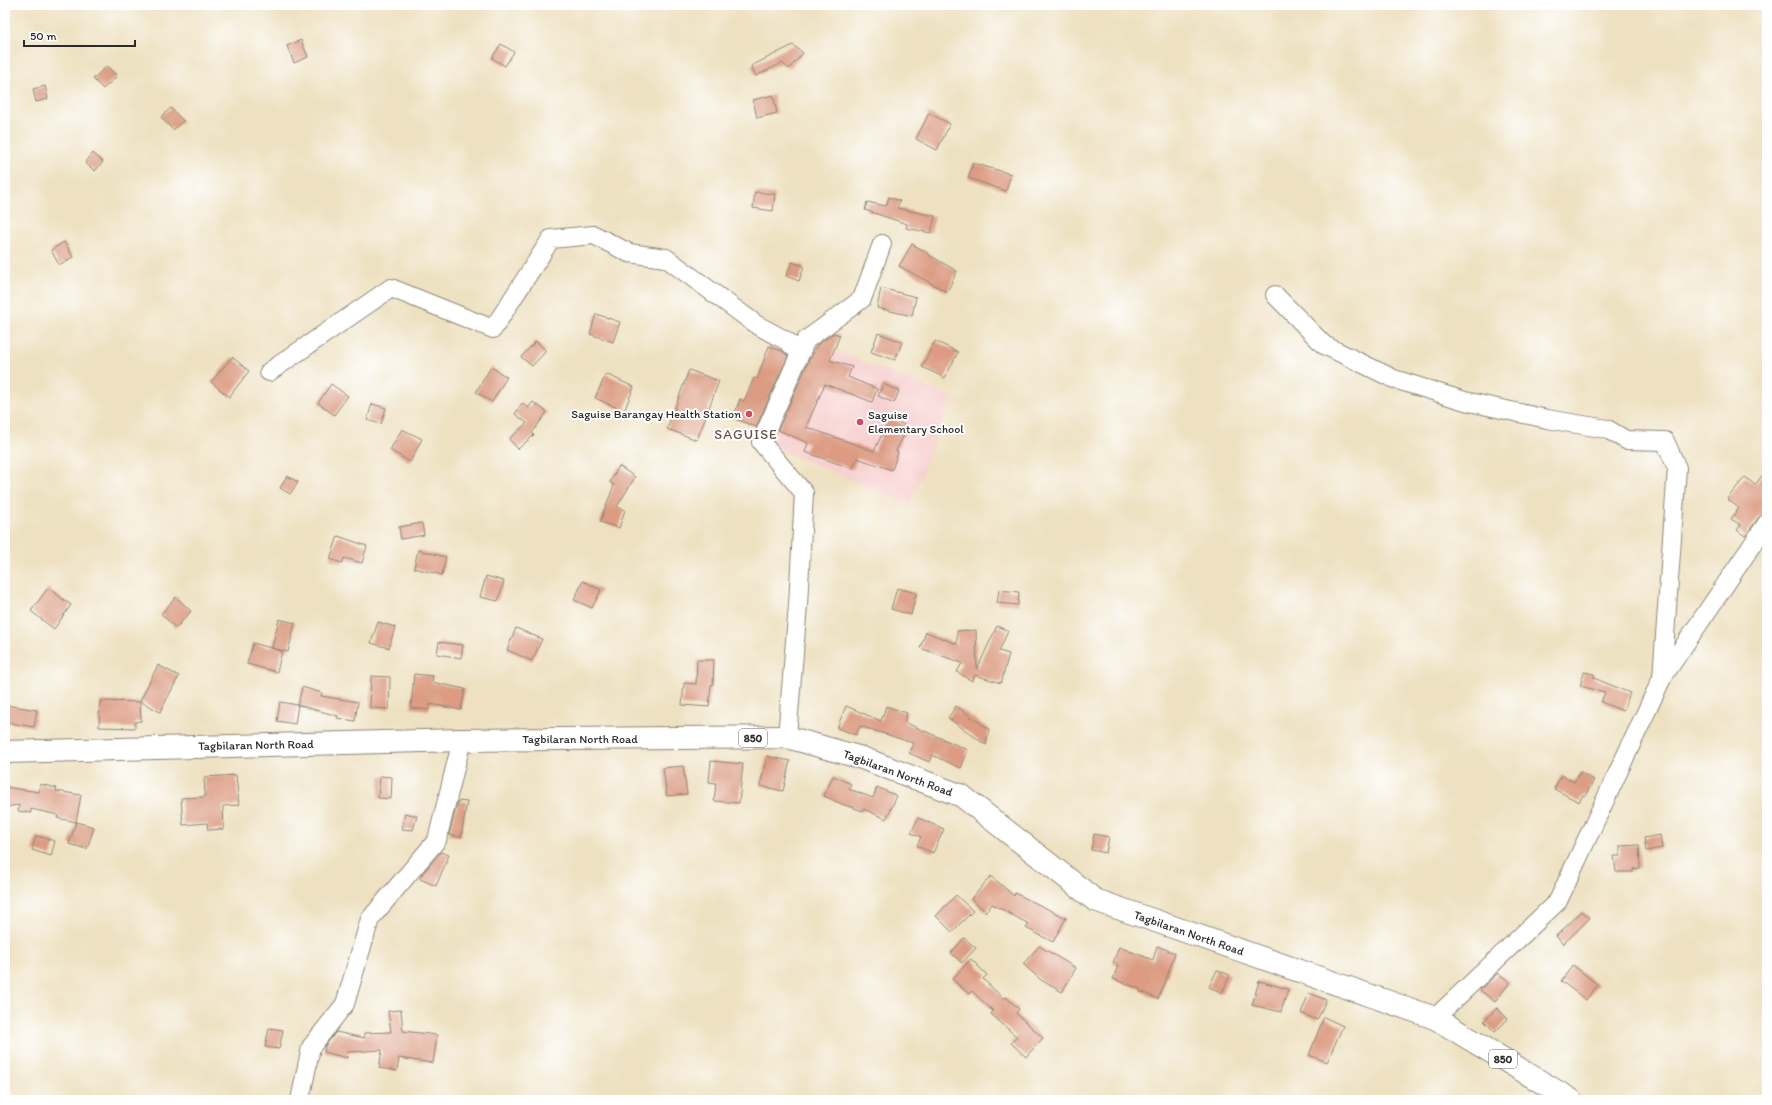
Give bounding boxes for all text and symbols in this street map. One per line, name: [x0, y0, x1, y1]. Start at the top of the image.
scale bar: [24, 22, 135, 48]
text: 50 m: [30, 29, 56, 43]
place label: Saguise Barangay Health Station: [571, 407, 741, 421]
place label: Saguise Elementary School: [868, 408, 964, 436]
marker: Saguise Barangay Health Station: [744, 409, 754, 419]
marker: Saguise Elementary School: [855, 417, 865, 427]
district label: SAGUISE: [714, 426, 778, 443]
road number: 850: [739, 729, 767, 747]
street label: Tagbilaran North Road: [522, 732, 638, 746]
street label: Tagbilaran North Road: [198, 737, 314, 753]
street label: Tagbilaran North Road: [841, 747, 955, 800]
street label: Tagbilaran North Road: [1132, 908, 1246, 959]
road number: 850: [1489, 1050, 1517, 1068]

